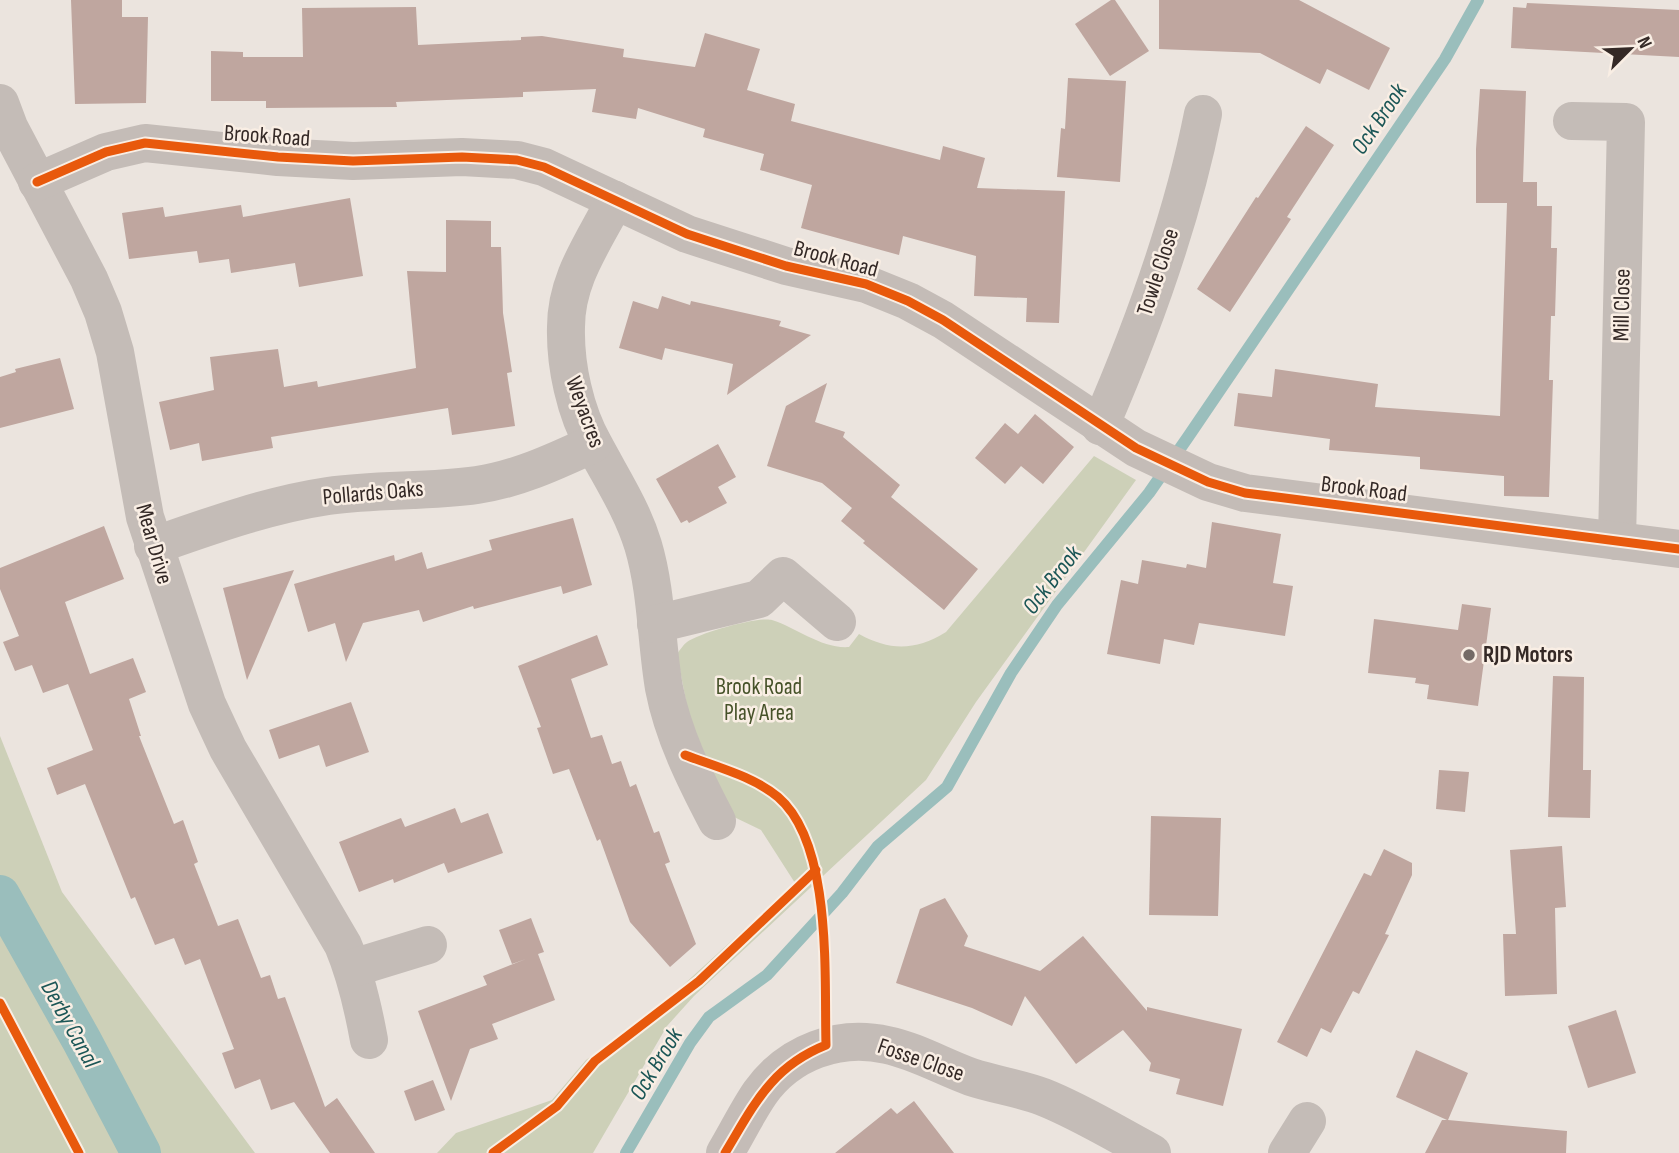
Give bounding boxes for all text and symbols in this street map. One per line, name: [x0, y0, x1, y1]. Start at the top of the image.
north arrow: [1595, 14, 1665, 84]
text: N: [1632, 33, 1657, 52]
water label: Ock Brook: [1345, 77, 1414, 160]
street label: Brook Road: [223, 119, 311, 153]
street label: Towle Close: [1131, 225, 1185, 319]
street label: Brook Road: [791, 234, 881, 284]
street label: Mill Close: [1607, 268, 1637, 342]
street label: Weyacres: [559, 373, 611, 451]
street label: Brook Road: [1319, 470, 1409, 508]
street label: Pollards Oaks: [321, 475, 425, 511]
street label: Mear Drive: [129, 501, 179, 587]
water label: Ock Brook: [1016, 539, 1088, 620]
place label: RJD Motors: [1483, 641, 1573, 669]
marker: RJD Motors: [1461, 647, 1477, 663]
park label: Brook Road Play Area: [716, 673, 802, 727]
water label: Derby Canal: [34, 975, 106, 1073]
water label: Ock Brook: [623, 1022, 689, 1105]
street label: Fosse Close: [874, 1032, 968, 1088]

